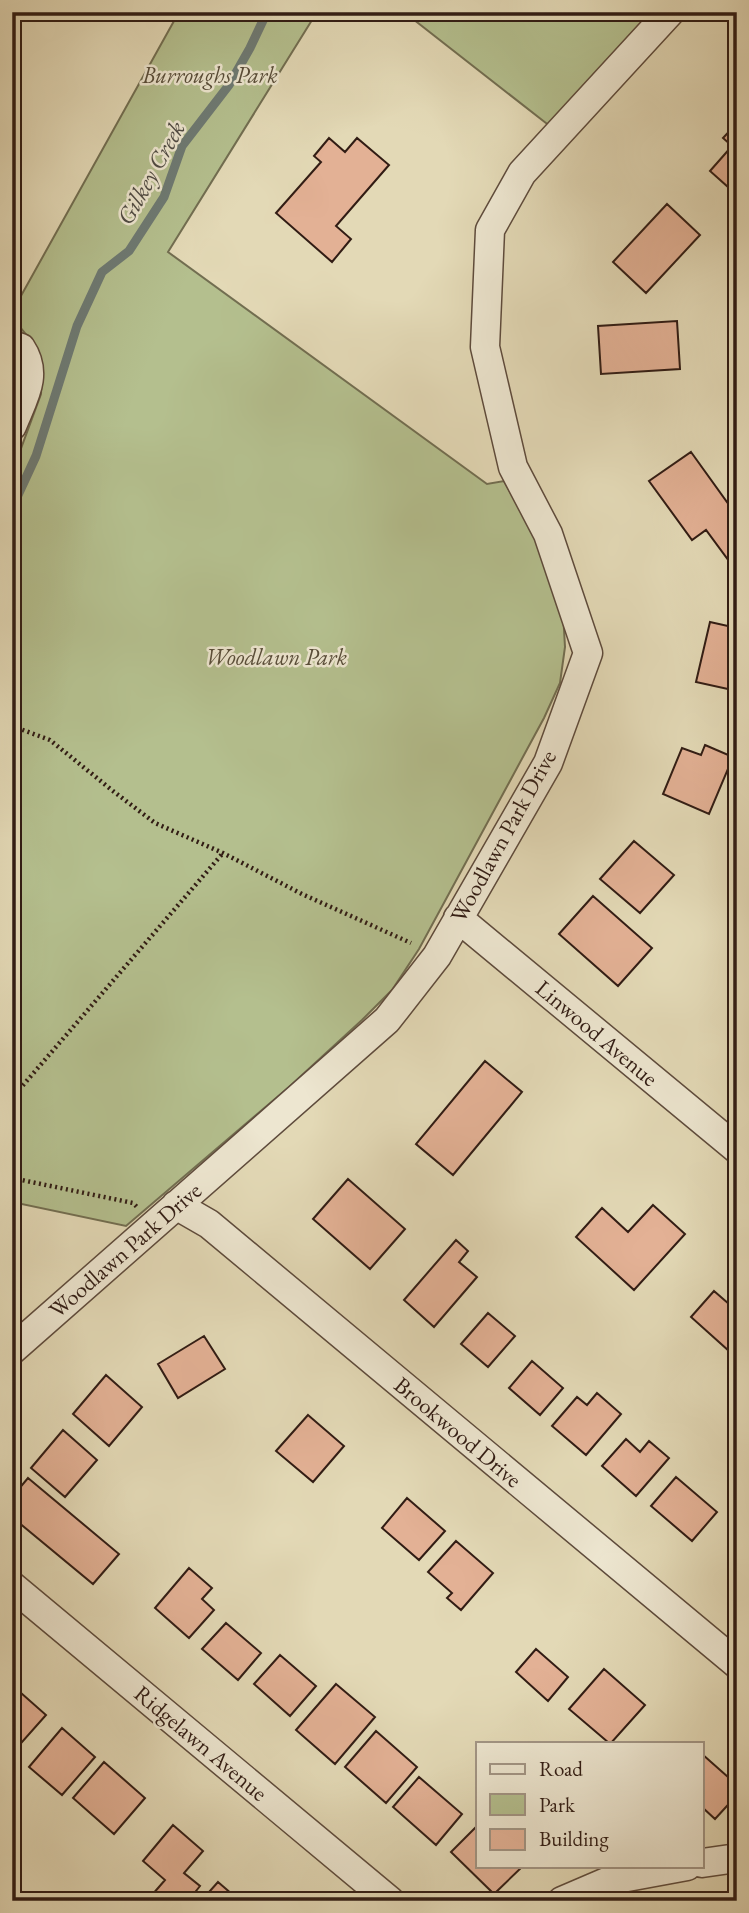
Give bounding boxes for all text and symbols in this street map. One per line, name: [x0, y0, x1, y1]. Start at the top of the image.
park label: Burroughs Park: [141, 60, 278, 90]
water label: Gilkey Creek: [109, 115, 192, 230]
park label: Woodlawn Park: [205, 642, 347, 672]
street label: Woodlawn Park Drive: [443, 744, 563, 928]
street label: Linwood Avenue: [530, 973, 664, 1093]
street label: Woodlawn Park Drive: [42, 1175, 208, 1325]
street label: Brookwood Drive: [388, 1370, 528, 1494]
street label: Ridgelawn Avenue: [128, 1678, 274, 1808]
legend: [476, 1742, 704, 1868]
text: Road: [539, 1755, 583, 1782]
text: Park: [539, 1791, 576, 1818]
text: Building: [539, 1825, 609, 1852]

